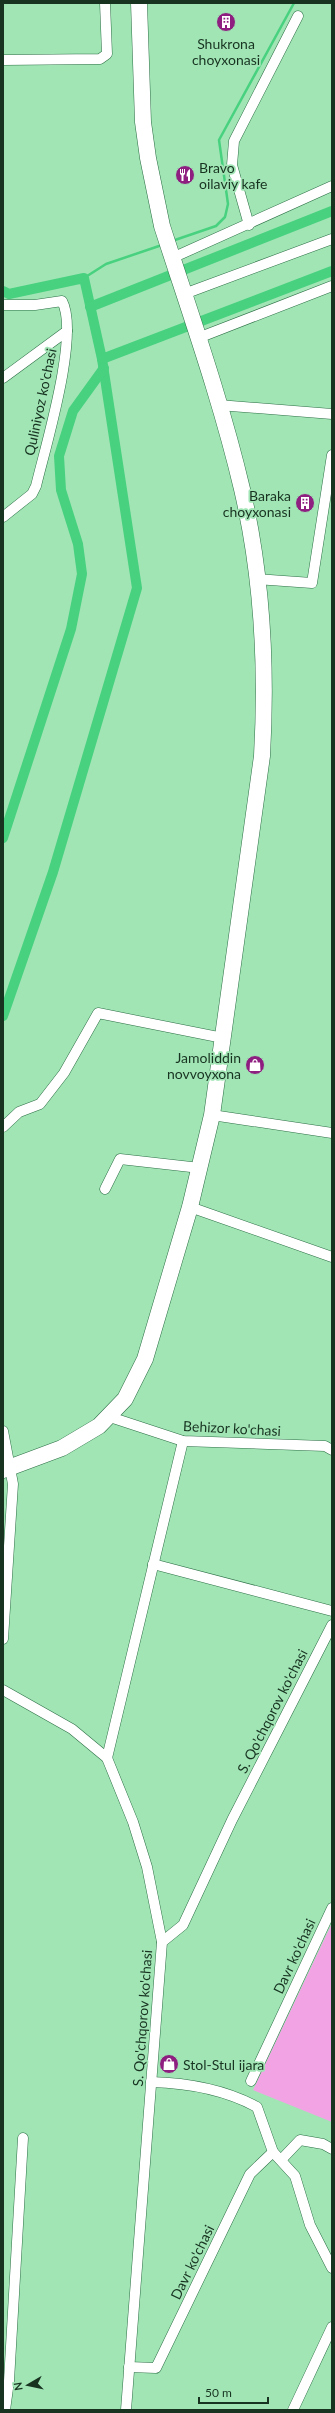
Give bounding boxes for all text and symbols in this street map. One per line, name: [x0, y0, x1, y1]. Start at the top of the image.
building icon: Shukrona choyxonasi: [215, 11, 237, 33]
place label: Shukrona choyxonasi: [192, 35, 260, 68]
place label: Bravo oilaviy kafe: [199, 159, 268, 192]
restaurant icon: Bravo oilaviy kafe: [174, 164, 196, 186]
street label: Quliniyoz ko'chasi: [20, 347, 60, 457]
place label: Baraka choyxonasi: [223, 487, 291, 520]
building icon: Baraka choyxonasi: [294, 492, 316, 514]
place label: Jamoliddin novvoyxona: [167, 1049, 241, 1082]
shop icon: Jamoliddin novvoyxona: [244, 1054, 266, 1076]
street label: Behizor ko'chasi: [183, 1417, 281, 1439]
street label: S. Qo'chqorov ko'chasi: [233, 1646, 311, 1776]
street label: Davr ko'chasi: [269, 1916, 319, 1996]
street label: S. Qo'chqorov ko'chasi: [129, 1949, 155, 2087]
shop icon: Stol-Stul ijara: [158, 2053, 180, 2075]
place label: Stol-Stul ijara: [183, 2056, 264, 2073]
street label: Davr ko'chasi: [167, 2222, 217, 2302]
north arrow: [8, 2365, 48, 2405]
scale bar: [199, 2379, 268, 2405]
text: N: [11, 2381, 25, 2392]
text: 50 m: [205, 2385, 232, 2400]

